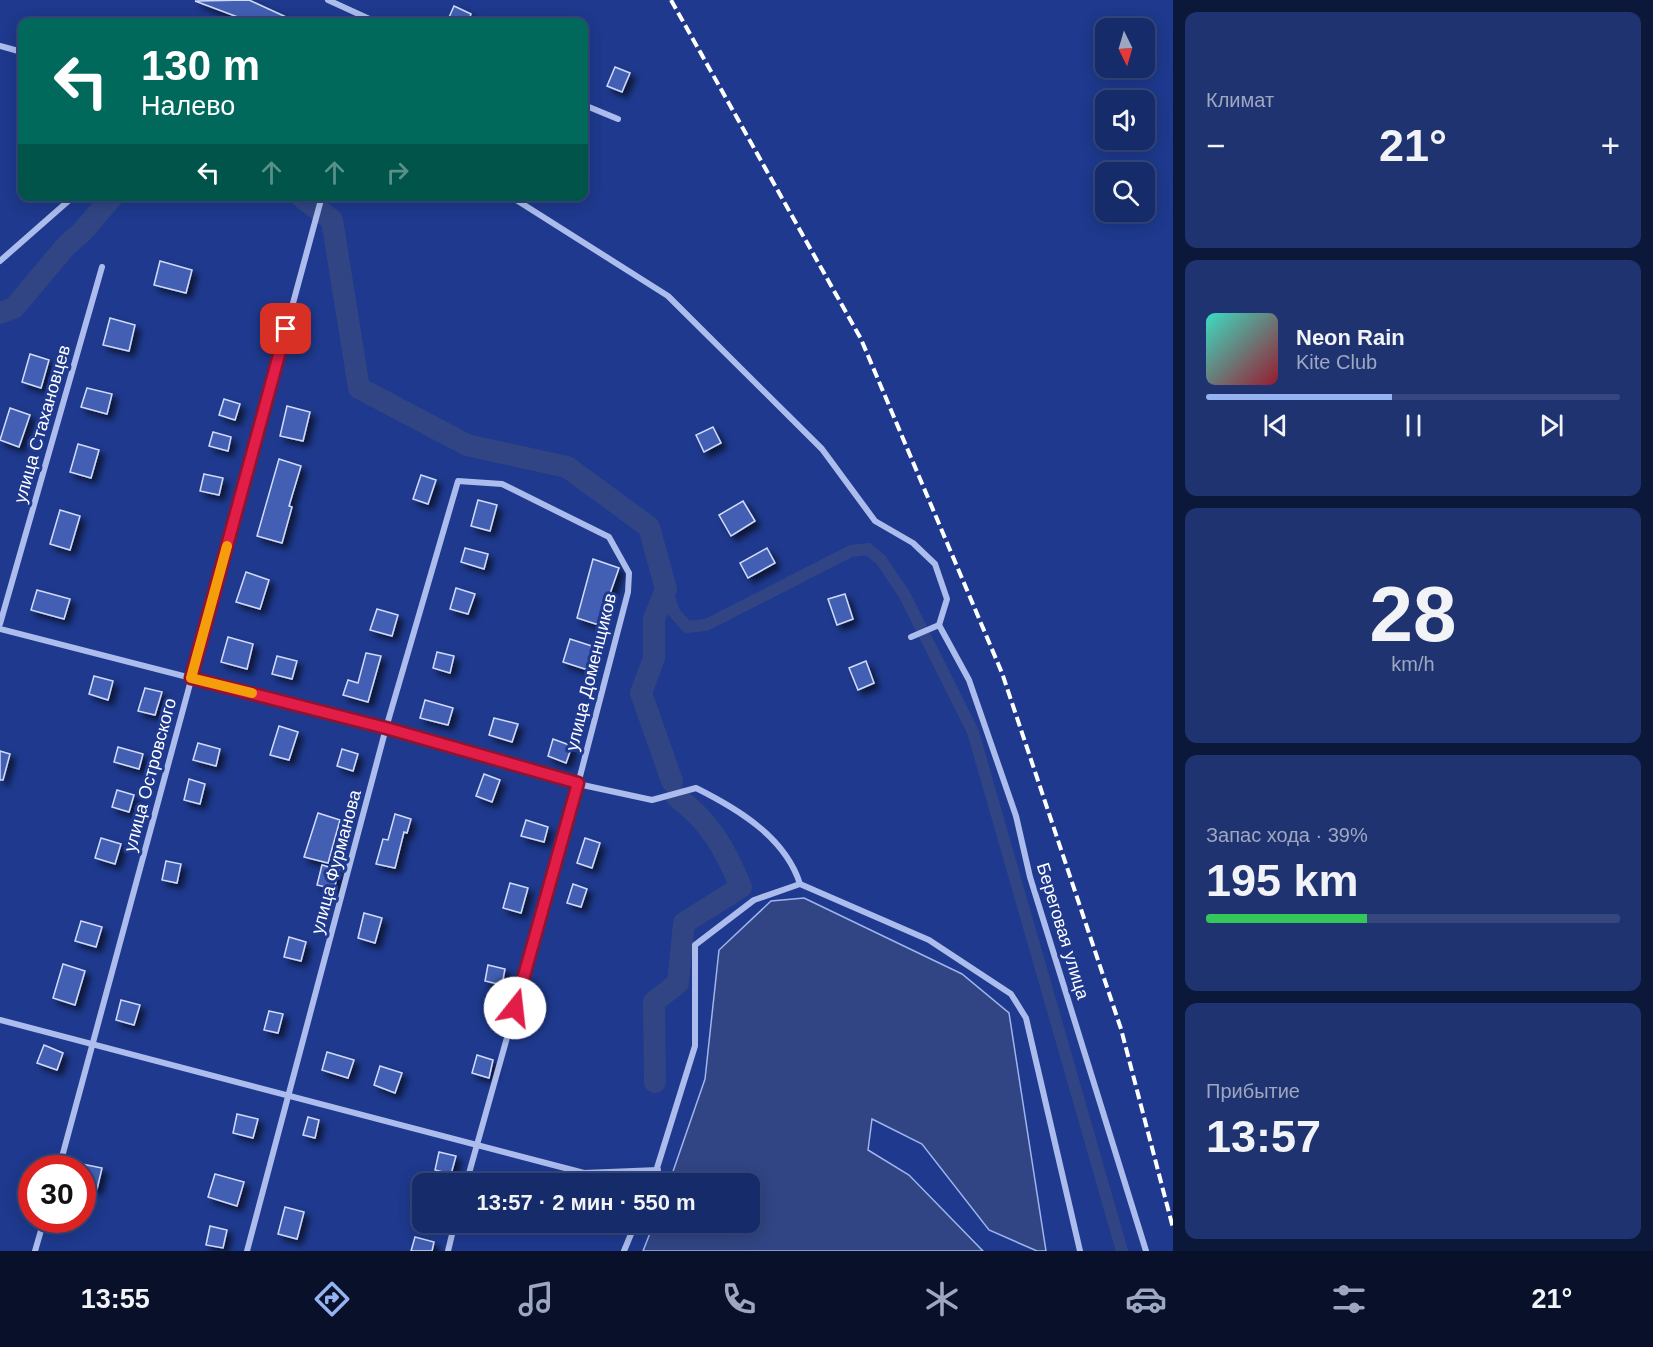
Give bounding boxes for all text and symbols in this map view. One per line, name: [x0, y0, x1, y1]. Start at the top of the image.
north arrow: [1095, 18, 1155, 78]
map controls: [1095, 18, 1155, 222]
icon: left: [42, 42, 120, 120]
text: 130 m: [141, 42, 260, 89]
text: Климат: [1206, 89, 1274, 111]
button: sound: [1095, 90, 1155, 150]
text: Налево: [141, 91, 235, 121]
text: 21°: [1379, 120, 1447, 171]
text: −: [1206, 127, 1225, 164]
text: +: [1601, 127, 1620, 164]
icon: left: [192, 156, 225, 189]
icon: ahead: [255, 156, 288, 189]
icon: ahead: [318, 156, 351, 189]
icon: right: [381, 156, 414, 189]
button: search: [1095, 162, 1155, 222]
pin: [260, 303, 311, 354]
icon: arrive: [269, 312, 302, 345]
text: Neon Rain: [1296, 325, 1405, 350]
street label: улица Стахановцев: [10, 343, 74, 505]
text: Kite Club: [1296, 351, 1377, 373]
icon: previous: [1259, 409, 1292, 442]
icon: pause: [1397, 409, 1430, 442]
icon: next: [1535, 409, 1568, 442]
text: 28: [1370, 570, 1456, 658]
street label: улица Доменщиков: [562, 591, 620, 753]
text: km/h: [1391, 653, 1435, 675]
street label: улица Островского: [120, 696, 180, 854]
street label: улица Фурманова: [307, 787, 365, 936]
text: Запас хода · 39%: [1206, 824, 1368, 846]
text: 195 km: [1206, 855, 1359, 906]
street label: Береговая улица: [1033, 860, 1094, 1003]
position arrow: [483, 976, 547, 1040]
text: Прибытие: [1206, 1080, 1300, 1102]
text: 13:57: [1206, 1111, 1321, 1162]
speed limit sign: 30: [18, 1155, 96, 1233]
text: 13:57 · 2 мин · 550 m: [476, 1190, 696, 1215]
icon: directions: [311, 1278, 353, 1320]
icon: music: [515, 1278, 557, 1320]
icon: phone: [718, 1278, 760, 1320]
icon: climate: [921, 1278, 963, 1320]
icon: car: [1125, 1278, 1167, 1320]
icon: filters: [1328, 1278, 1370, 1320]
text: 13:55: [81, 1284, 150, 1314]
text: 21°: [1531, 1284, 1572, 1314]

